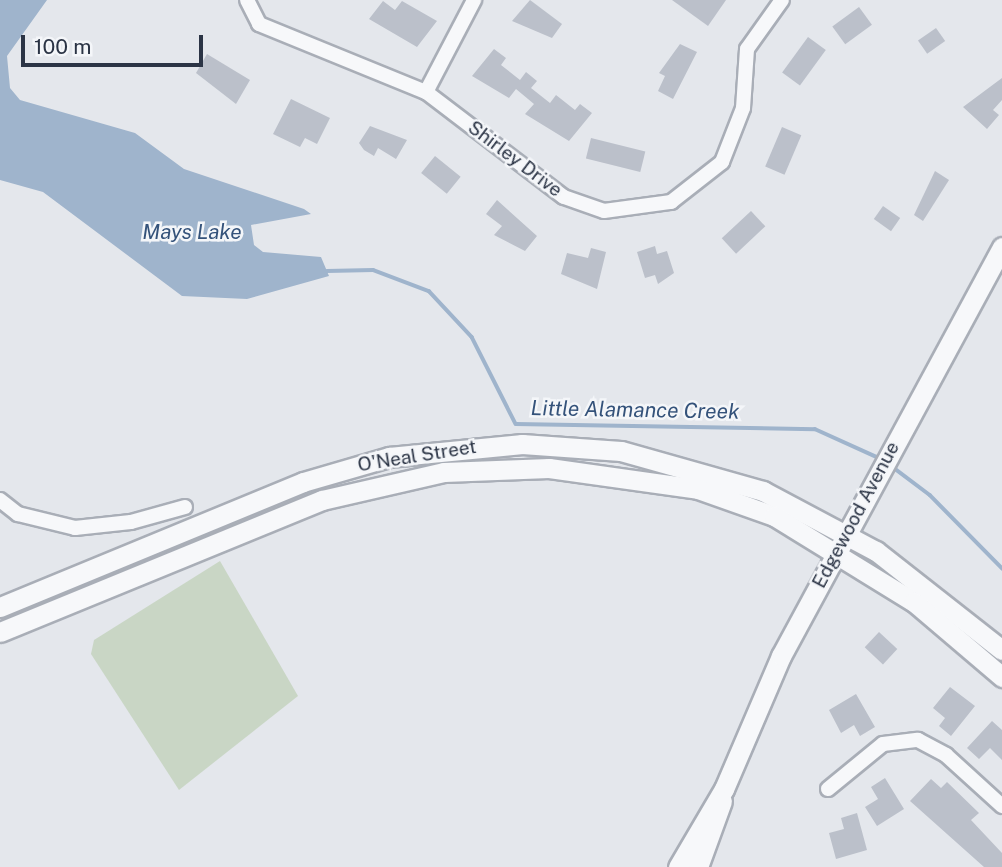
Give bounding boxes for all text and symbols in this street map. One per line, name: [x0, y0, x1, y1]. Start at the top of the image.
scale bar: [24, 21, 206, 65]
text: 100 m: [34, 34, 91, 59]
street label: Shirley Drive: [463, 116, 567, 202]
water label: Mays Lake: [142, 219, 242, 245]
water label: Little Alamance Creek: [530, 396, 740, 424]
street label: O'Neal Street: [356, 435, 478, 477]
street label: Edgewood Avenue: [808, 438, 904, 592]

